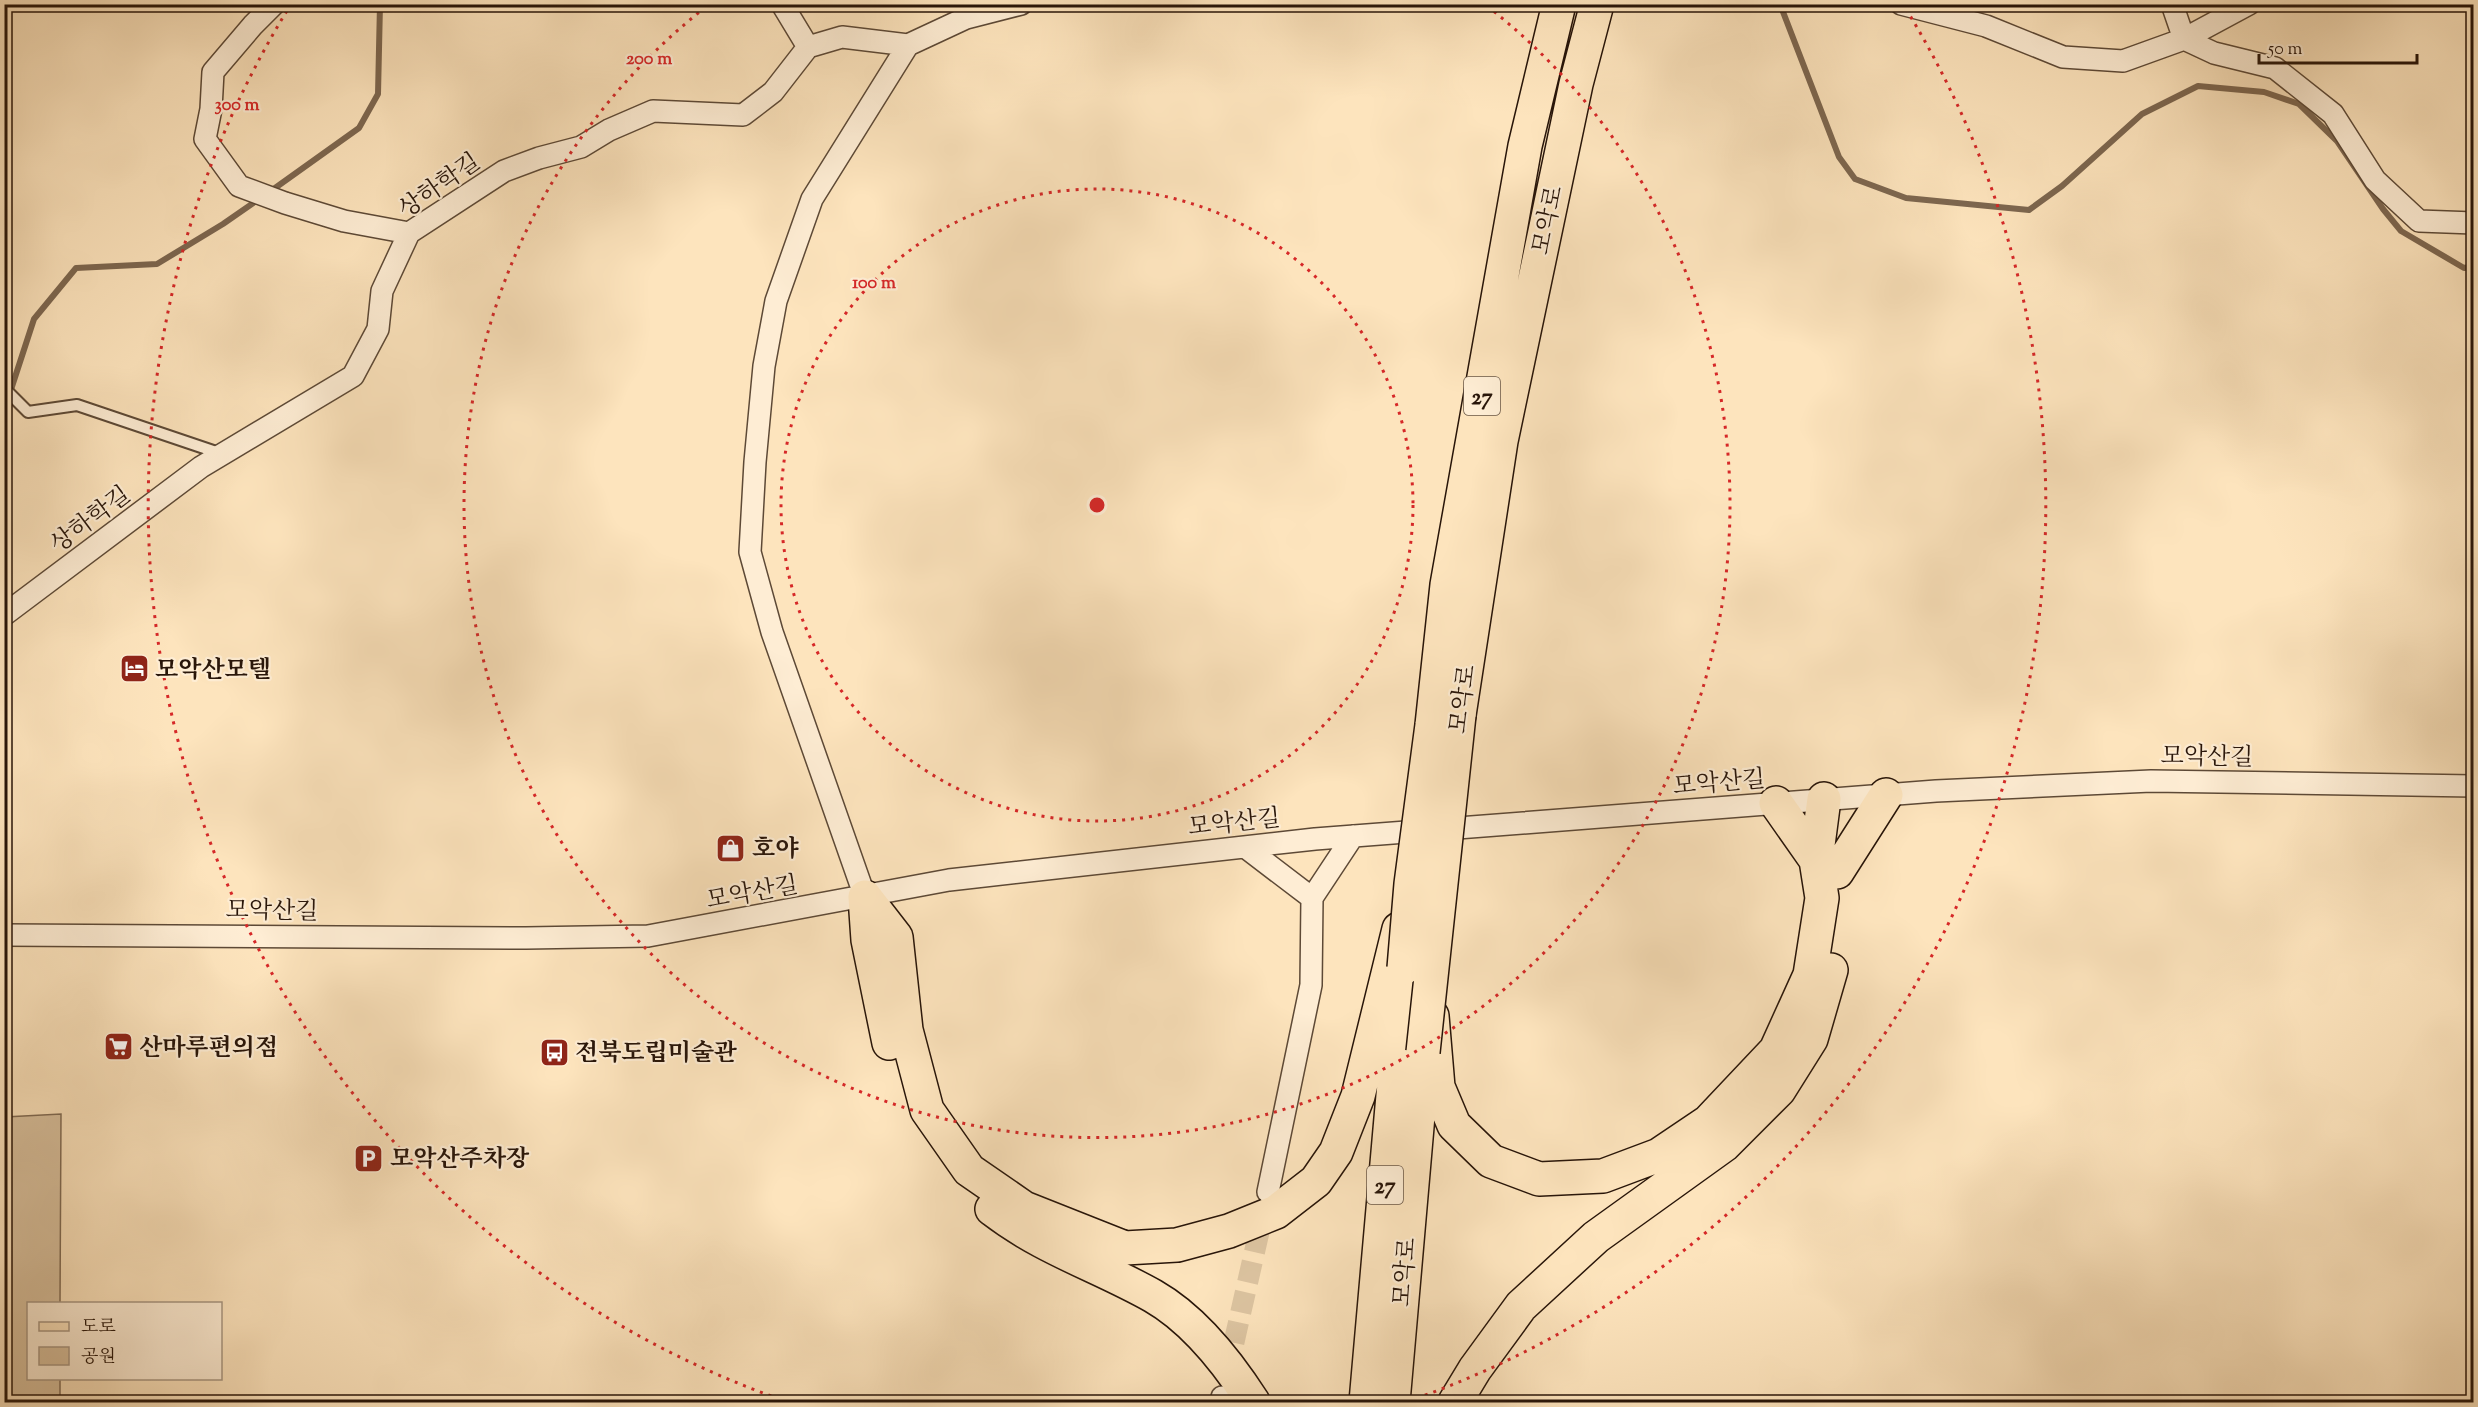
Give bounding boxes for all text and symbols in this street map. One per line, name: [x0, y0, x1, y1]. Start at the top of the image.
scale bar: [2259, 27, 2416, 65]
text: 50 m: [2267, 37, 2303, 63]
text: 200 m: [626, 47, 672, 73]
text: 300 m: [215, 93, 260, 119]
street label: 상하학길: [392, 146, 488, 227]
street label: 모악로: [1525, 183, 1573, 258]
text: 100 m: [852, 271, 896, 297]
road number: 27: [1464, 377, 1500, 415]
street label: 상하학길: [44, 479, 138, 562]
centre of rings: [1087, 495, 1107, 515]
hotel icon: 모악산모텔: [118, 653, 150, 685]
place label: 모악산모텔: [155, 654, 271, 688]
street label: 모악로: [1442, 662, 1486, 736]
street label: 모악산길: [2160, 740, 2254, 776]
street label: 모악산길: [1671, 763, 1767, 805]
street label: 모악산길: [1186, 802, 1282, 846]
shop icon: 호야: [715, 832, 747, 864]
place label: 호야: [752, 833, 799, 867]
street label: 모악산길: [704, 869, 801, 919]
street label: 모악산길: [225, 894, 319, 930]
supermarket icon: 산마루편의점: [102, 1031, 134, 1063]
place label: 산마루편의점: [139, 1032, 278, 1066]
bus stop icon: 전북도립미술관: [538, 1036, 570, 1068]
place label: 전북도립미술관: [575, 1037, 737, 1071]
parking icon: 모악산주차장: [353, 1142, 385, 1174]
place label: 모악산주차장: [390, 1143, 530, 1177]
road number: 27: [1367, 1166, 1403, 1204]
street label: 모악로: [1386, 1236, 1426, 1308]
legend: [27, 1302, 222, 1380]
text: 도로: [81, 1315, 116, 1341]
text: 공원: [81, 1345, 116, 1371]

